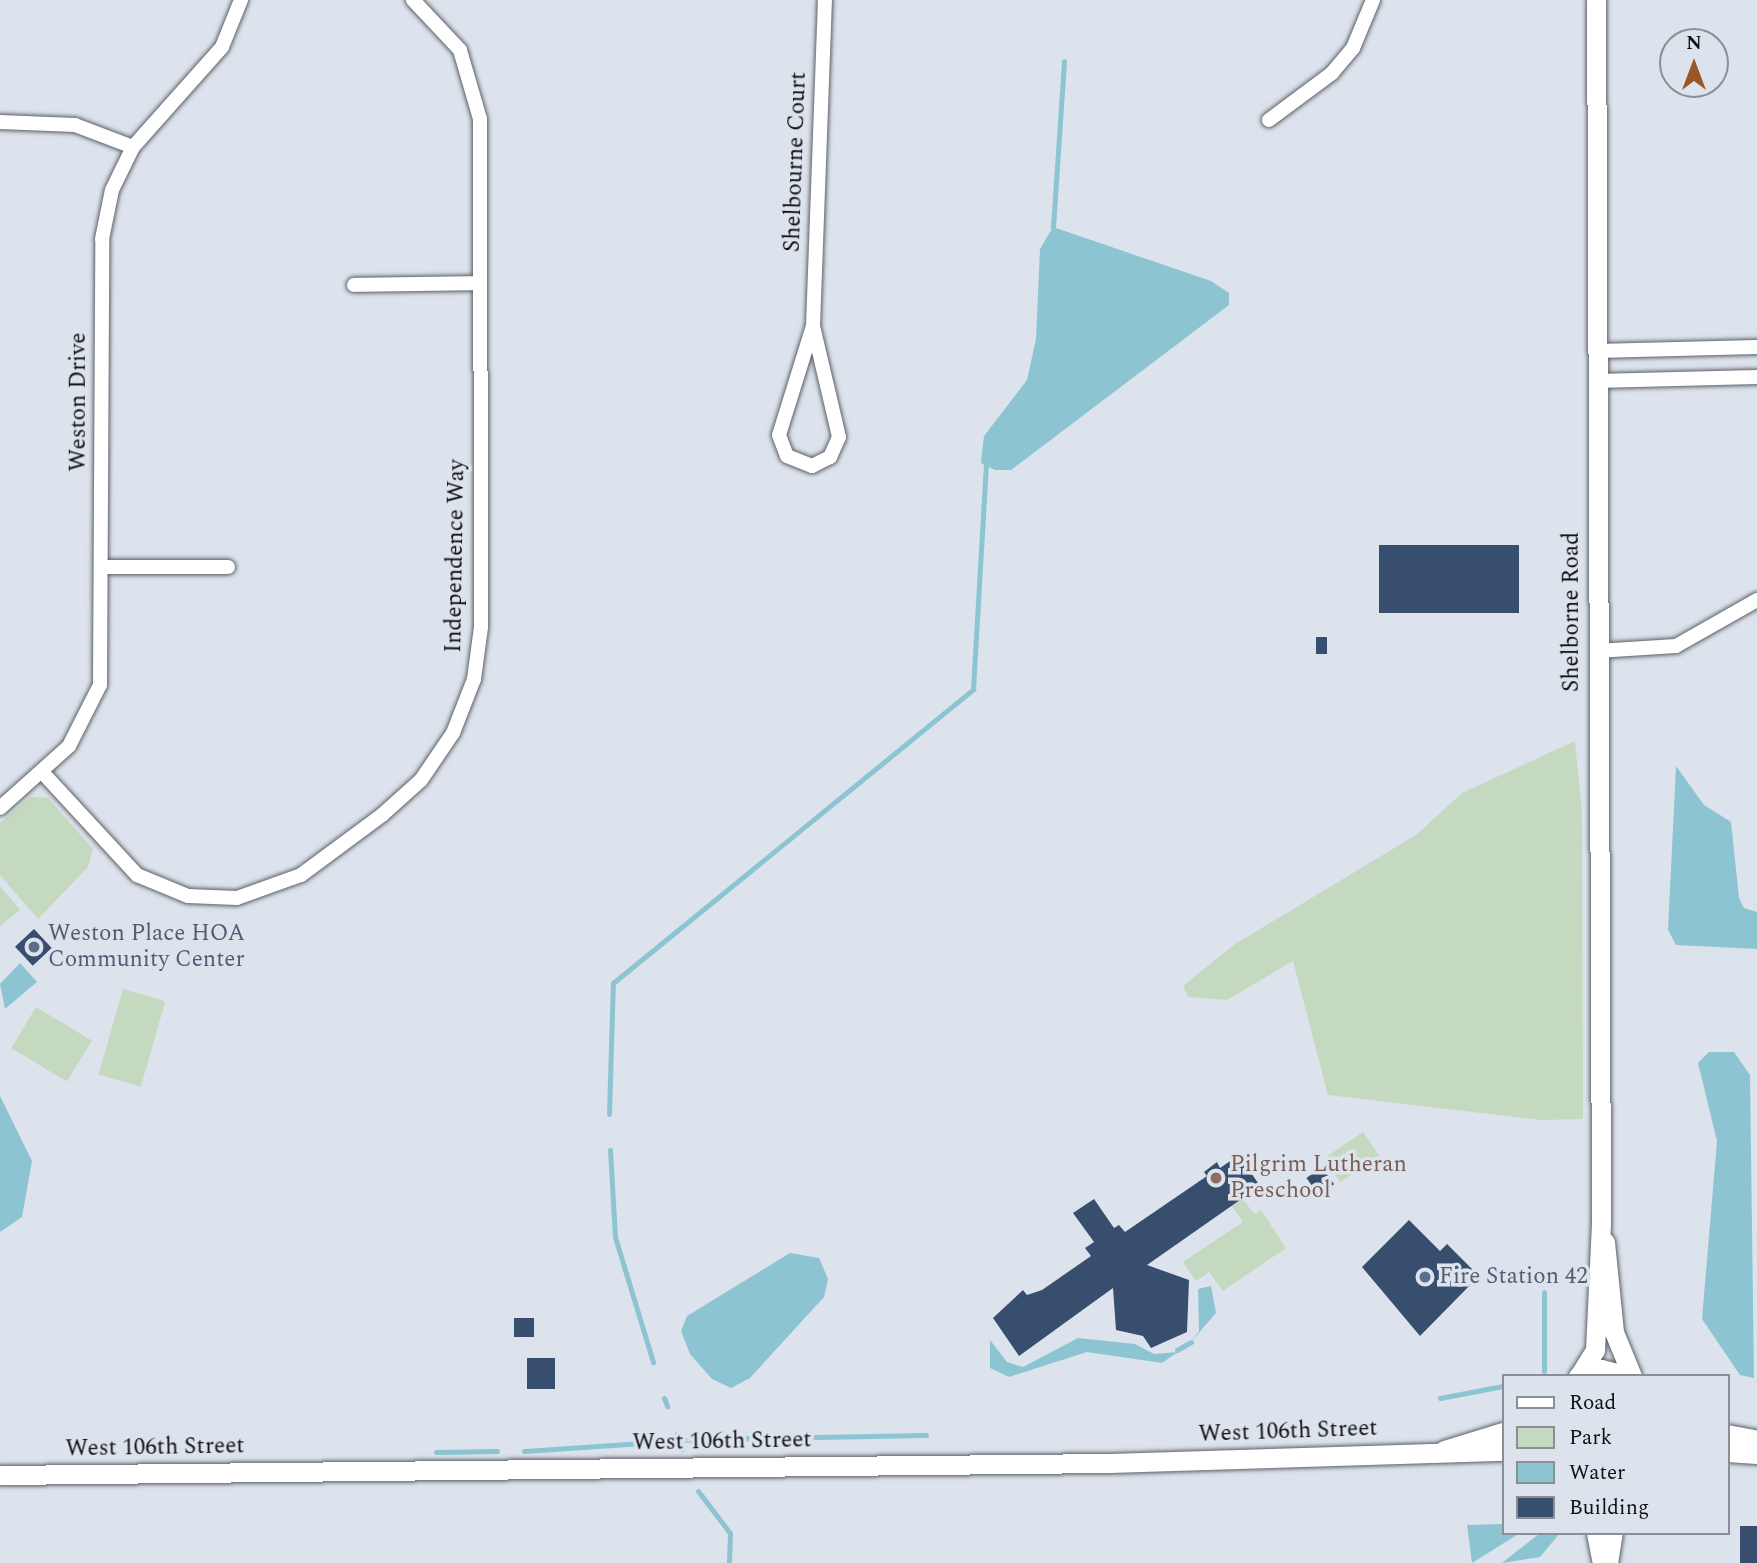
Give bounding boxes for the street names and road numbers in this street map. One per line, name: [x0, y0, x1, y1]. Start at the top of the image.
street label: Shelbourne Court: [779, 71, 813, 253]
street label: Weston Drive: [65, 333, 93, 471]
street label: Independence Way: [441, 459, 471, 653]
street label: Shelborne Road: [1558, 532, 1586, 692]
street label: West 106th Street: [1198, 1415, 1378, 1449]
street label: West 106th Street: [632, 1427, 812, 1457]
street label: West 106th Street: [65, 1433, 245, 1463]

